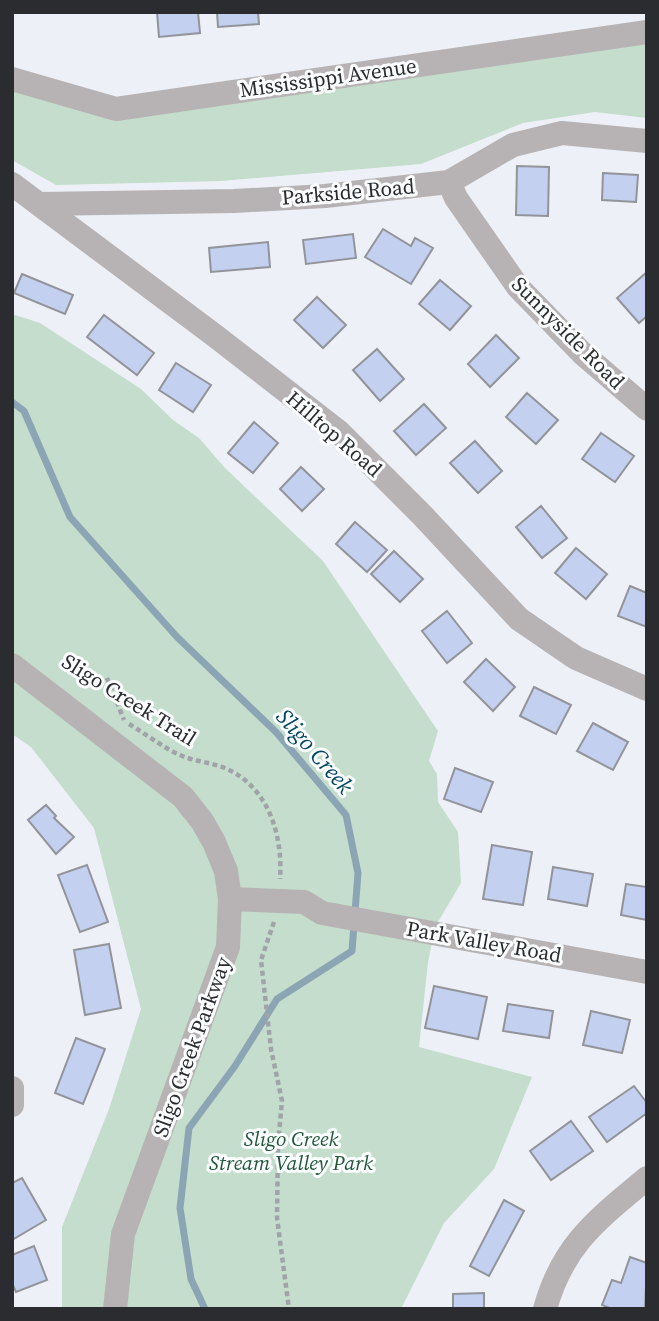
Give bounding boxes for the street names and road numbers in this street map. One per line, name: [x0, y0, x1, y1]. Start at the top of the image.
street label: Mississippi Avenue: [238, 51, 418, 104]
street label: Parkside Road: [280, 171, 416, 212]
street label: Sunnyside Road: [506, 270, 631, 396]
street label: Hilltop Road: [280, 384, 389, 483]
street label: Sligo Creek Trail: [57, 647, 202, 752]
street label: Park Valley Road: [404, 914, 564, 969]
street label: Sligo Creek Parkway: [145, 953, 238, 1141]

